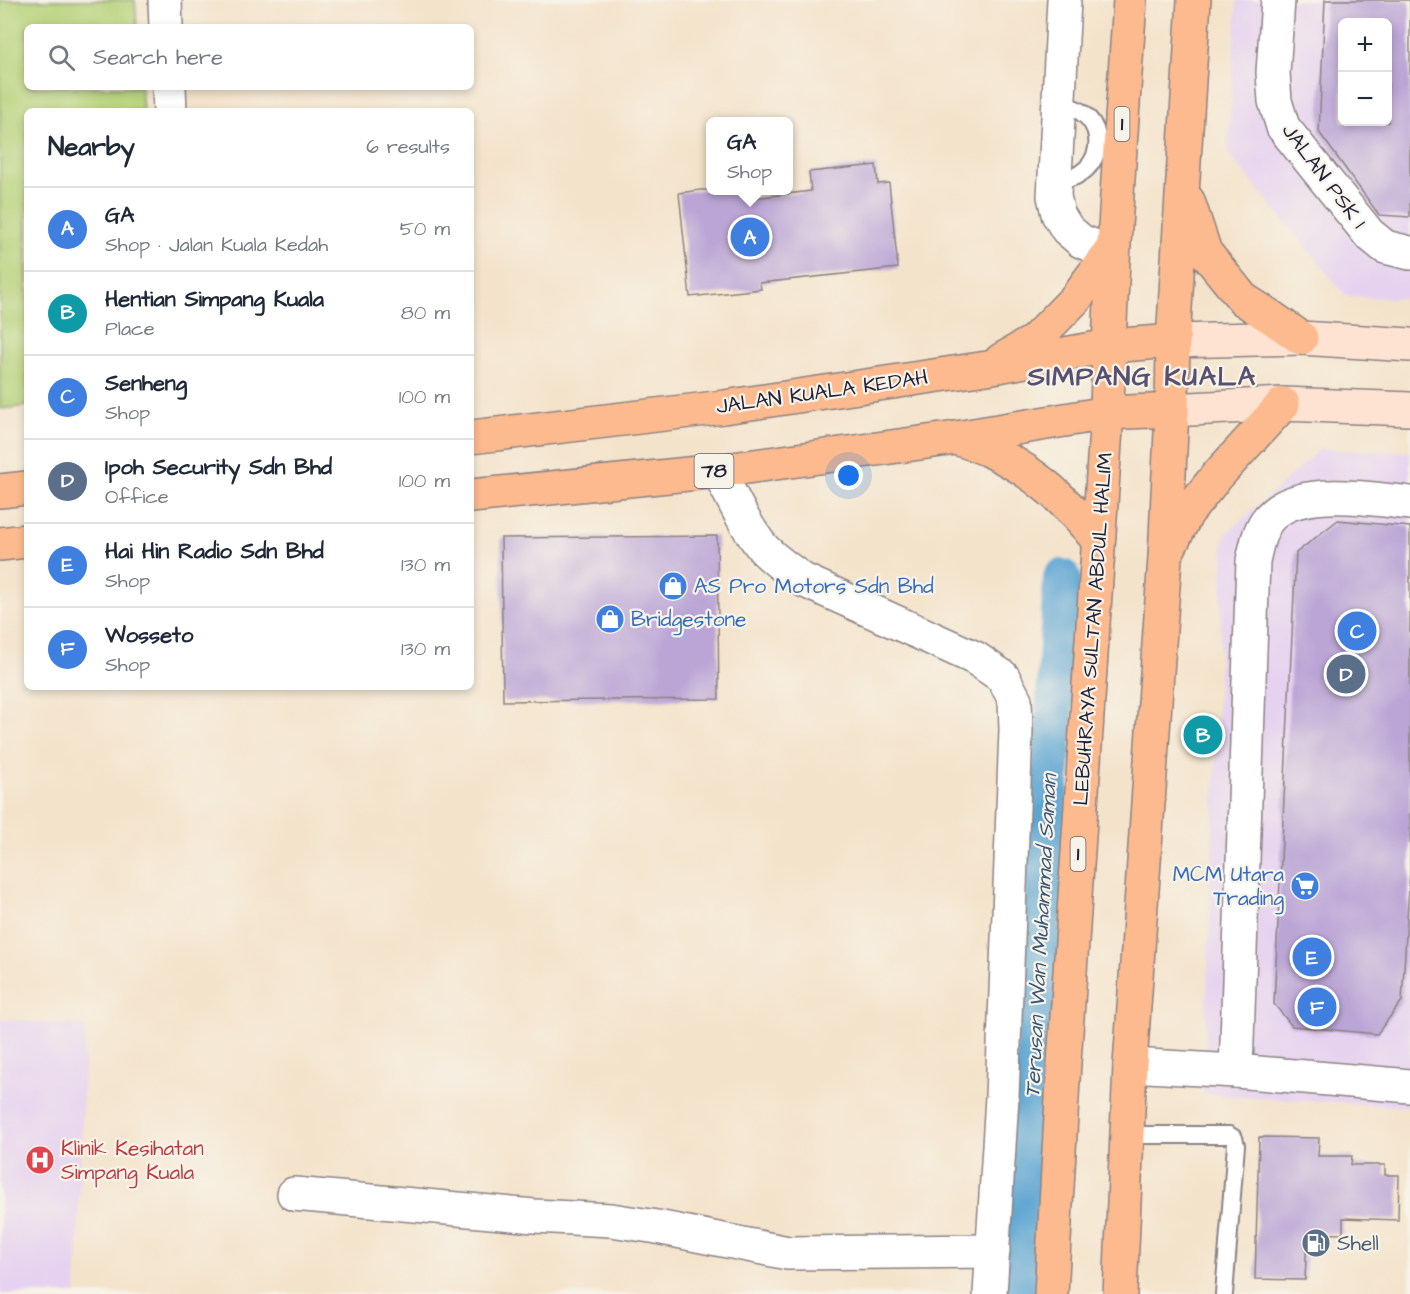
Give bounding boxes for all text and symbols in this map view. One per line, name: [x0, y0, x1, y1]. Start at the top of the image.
map controls: [1338, 18, 1392, 126]
button: +: [1338, 18, 1392, 72]
search box: [24, 24, 474, 90]
icon: search: [45, 41, 78, 74]
text: Search here: [93, 42, 223, 73]
button: −: [1338, 72, 1392, 126]
road number: 1: [1114, 107, 1130, 141]
popup: [706, 117, 793, 195]
street label: JALAN PSK 1: [1275, 117, 1373, 235]
text: GA: [727, 127, 756, 158]
text: Nearby: [48, 129, 135, 165]
text: 6 results: [366, 133, 450, 161]
text: Shop: [727, 158, 772, 186]
text: GA: [105, 200, 134, 231]
pin: A: [730, 214, 770, 260]
text: A: [61, 215, 74, 243]
text: 50 m: [400, 215, 450, 243]
text: Shop · Jalan Kuala Kedah: [105, 231, 328, 259]
text: Hentian Simpang Kuala: [105, 284, 324, 315]
text: B: [60, 299, 75, 327]
text: 80 m: [401, 299, 450, 327]
text: Place: [105, 315, 155, 343]
district label: SIMPANG KUALA: [1026, 358, 1257, 396]
street label: JALAN KUALA KEDAH: [714, 363, 930, 421]
text: Senheng: [105, 368, 187, 399]
text: C: [60, 383, 75, 411]
text: 100 m: [399, 383, 450, 411]
text: Shop: [105, 399, 150, 427]
street label: LEBUHRAYA SULTAN ABDUL HALIM: [1066, 451, 1120, 807]
text: Ipoh Security Sdn Bhd: [105, 452, 332, 483]
road number: 78: [694, 454, 734, 488]
your location: [834, 461, 863, 490]
text: D: [61, 467, 74, 495]
text: 100 m: [399, 467, 450, 495]
text: Office: [105, 483, 169, 511]
text: Hai Hin Radio Sdn Bhd: [105, 536, 324, 567]
text: E: [62, 551, 73, 579]
text: 130 m: [401, 551, 450, 579]
text: Shop: [105, 567, 150, 595]
shop icon: AS Pro Motors Sdn Bhd: [657, 570, 689, 602]
place label: AS Pro Motors Sdn Bhd: [694, 572, 934, 601]
shop icon: Bridgestone: [594, 603, 626, 635]
place label: Bridgestone: [631, 605, 746, 636]
pin: C: [1338, 608, 1376, 654]
text: Wosseto: [105, 620, 193, 651]
text: F: [61, 635, 74, 663]
text: 130 m: [401, 635, 450, 663]
text: Shop: [105, 651, 150, 679]
pin: D: [1326, 652, 1366, 696]
pin: B: [1184, 712, 1222, 758]
water label: Terusan Wan Muhammad Saman: [1017, 771, 1065, 1099]
road number: 1: [1070, 837, 1086, 871]
place label: MCM Utara Trading: [1173, 860, 1284, 915]
supermarket icon: MCM Utara Trading: [1289, 870, 1321, 902]
pin: E: [1292, 934, 1332, 980]
pin: F: [1298, 984, 1336, 1030]
place label: Klinik Kesihatan Simpang Kuala: [61, 1134, 204, 1189]
hospital icon: Klinik Kesihatan Simpang Kuala: [24, 1144, 56, 1176]
fuel station icon: Shell: [1300, 1227, 1332, 1259]
place label: Shell: [1337, 1229, 1379, 1258]

